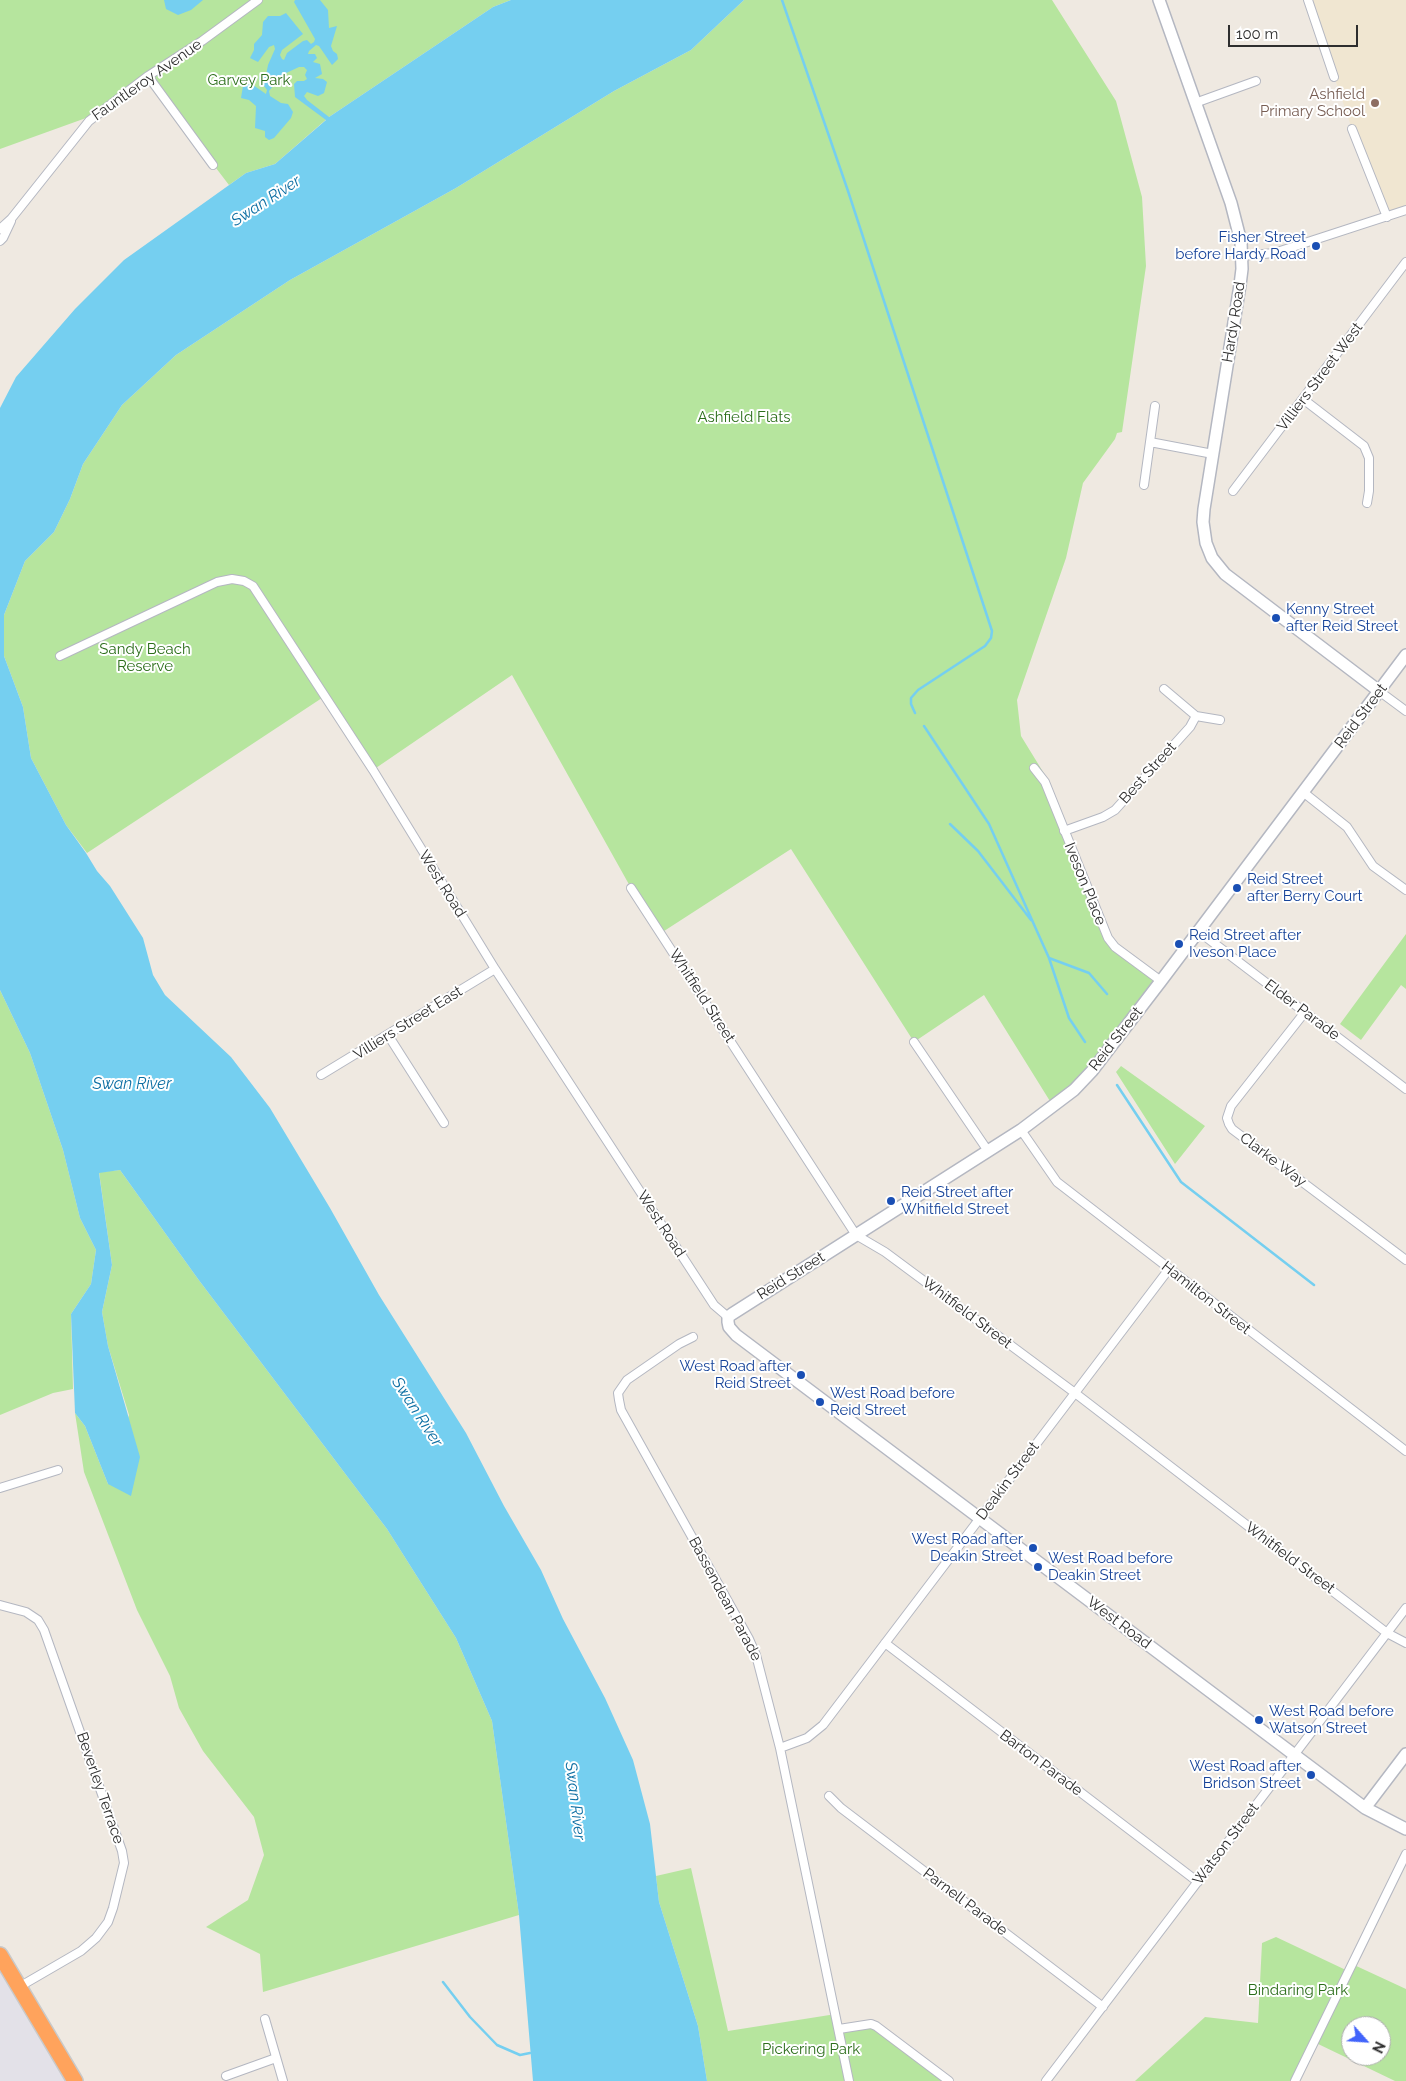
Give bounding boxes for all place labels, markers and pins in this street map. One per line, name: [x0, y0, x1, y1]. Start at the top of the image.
place label: Ashfield Primary School: [1260, 85, 1365, 120]
marker: Ashfield Primary School: [1369, 97, 1381, 109]
place label: Fisher Street before Hardy Road: [1175, 228, 1306, 263]
marker: Fisher Street before Hardy Road: [1310, 240, 1322, 252]
place label: Kenny Street after Reid Street: [1286, 600, 1398, 635]
marker: Kenny Street after Reid Street: [1270, 612, 1282, 624]
place label: Reid Street after Berry Court: [1247, 870, 1363, 905]
marker: Reid Street after Berry Court: [1231, 882, 1243, 894]
place label: Reid Street after Iveson Place: [1189, 926, 1301, 961]
marker: Reid Street after Iveson Place: [1173, 938, 1185, 950]
place label: Reid Street after Whitfield Street: [901, 1183, 1013, 1218]
marker: Reid Street after Whitfield Street: [885, 1195, 897, 1207]
place label: West Road after Reid Street: [680, 1357, 791, 1392]
marker: West Road after Reid Street: [795, 1369, 807, 1381]
place label: West Road before Reid Street: [830, 1384, 955, 1419]
marker: West Road before Reid Street: [814, 1396, 826, 1408]
place label: West Road after Deakin Street: [912, 1530, 1023, 1565]
marker: West Road after Deakin Street: [1027, 1542, 1039, 1554]
place label: West Road before Deakin Street: [1048, 1549, 1173, 1584]
marker: West Road before Deakin Street: [1032, 1561, 1044, 1573]
place label: West Road before Watson Street: [1269, 1702, 1394, 1737]
marker: West Road before Watson Street: [1253, 1714, 1265, 1726]
place label: West Road after Bridson Street: [1190, 1757, 1301, 1792]
marker: West Road after Bridson Street: [1305, 1769, 1317, 1781]

